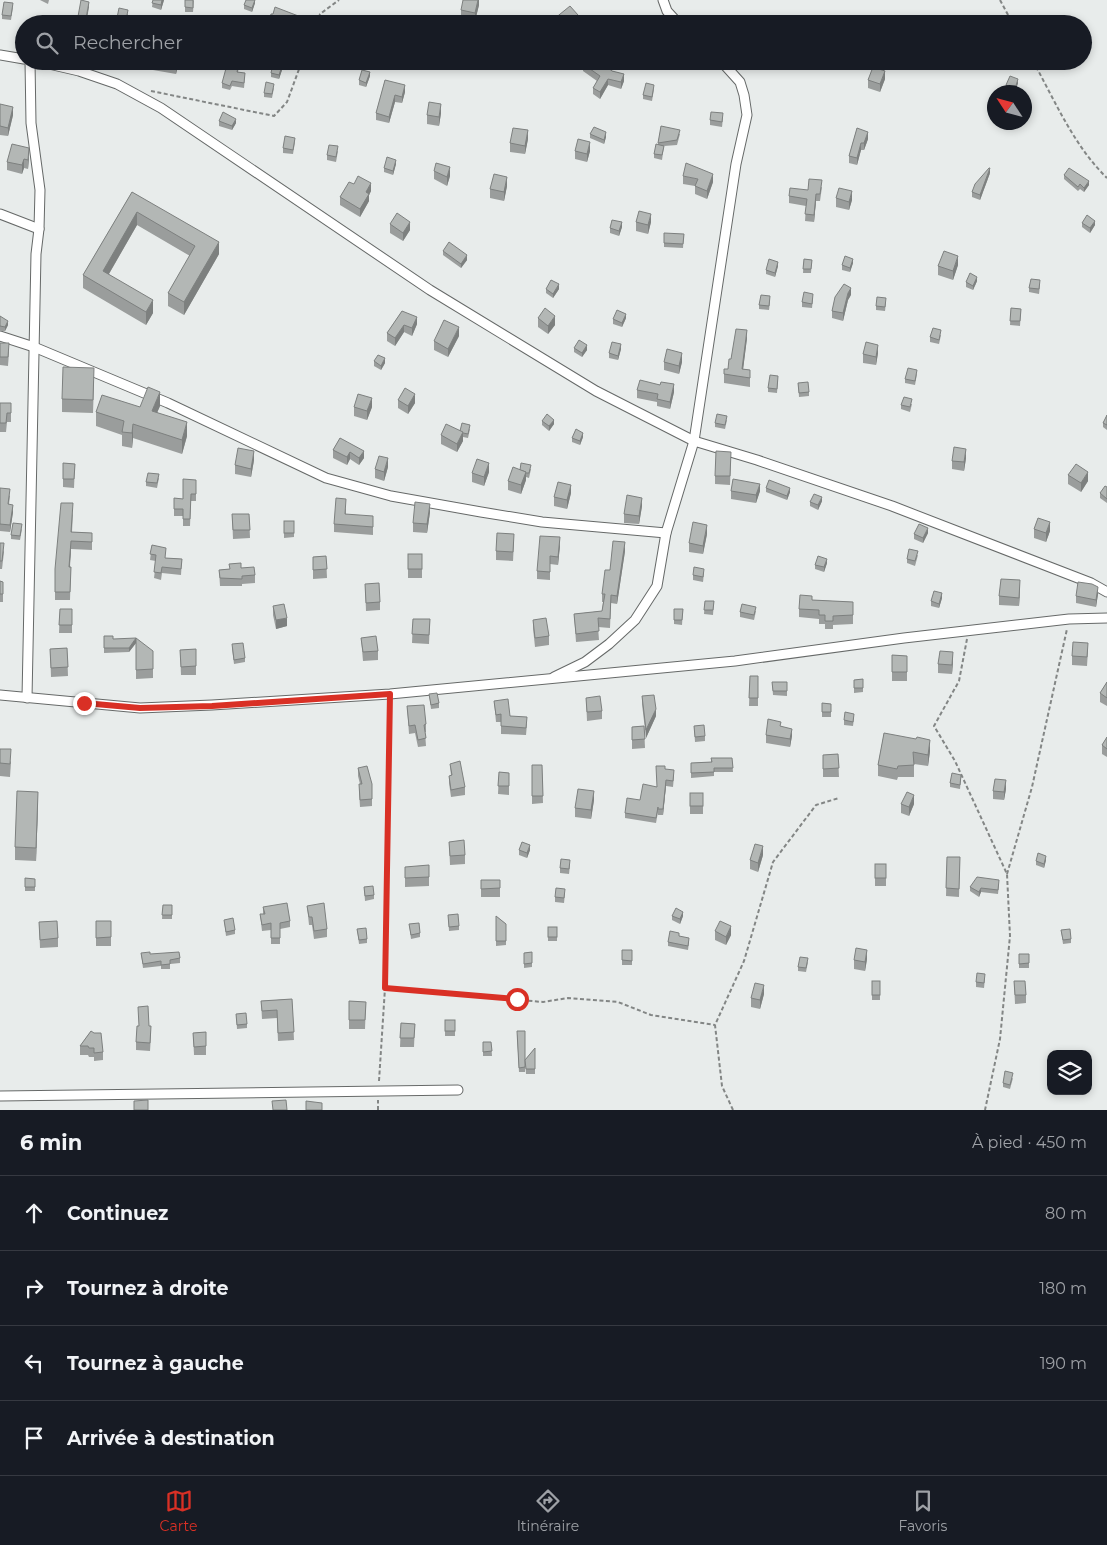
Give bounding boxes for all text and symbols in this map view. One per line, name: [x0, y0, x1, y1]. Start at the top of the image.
search box: [15, 15, 1092, 70]
icon: search: [33, 29, 61, 57]
text: Rechercher: [73, 31, 183, 54]
north arrow: [987, 85, 1032, 130]
route end: [73, 692, 96, 715]
route start: [506, 988, 529, 1011]
map controls: [1047, 1050, 1092, 1095]
button: layers: [1047, 1050, 1092, 1095]
text: 6 min: [20, 1130, 82, 1155]
text: À pied · 450 m: [972, 1133, 1087, 1152]
icon: ahead: [20, 1199, 48, 1227]
text: Continuez: [67, 1202, 168, 1225]
text: 80 m: [1045, 1204, 1087, 1223]
icon: right: [20, 1274, 48, 1302]
text: Tournez à droite: [67, 1277, 228, 1300]
text: 180 m: [1039, 1279, 1087, 1298]
icon: left: [20, 1349, 48, 1377]
text: Tournez à gauche: [67, 1352, 244, 1375]
text: 190 m: [1040, 1354, 1087, 1373]
icon: arrive: [20, 1424, 48, 1452]
text: Arrivée à destination: [67, 1427, 275, 1450]
tab: Carte: [160, 1487, 197, 1535]
tab: Itinéraire: [517, 1487, 579, 1535]
tab: Favoris: [898, 1487, 947, 1535]

